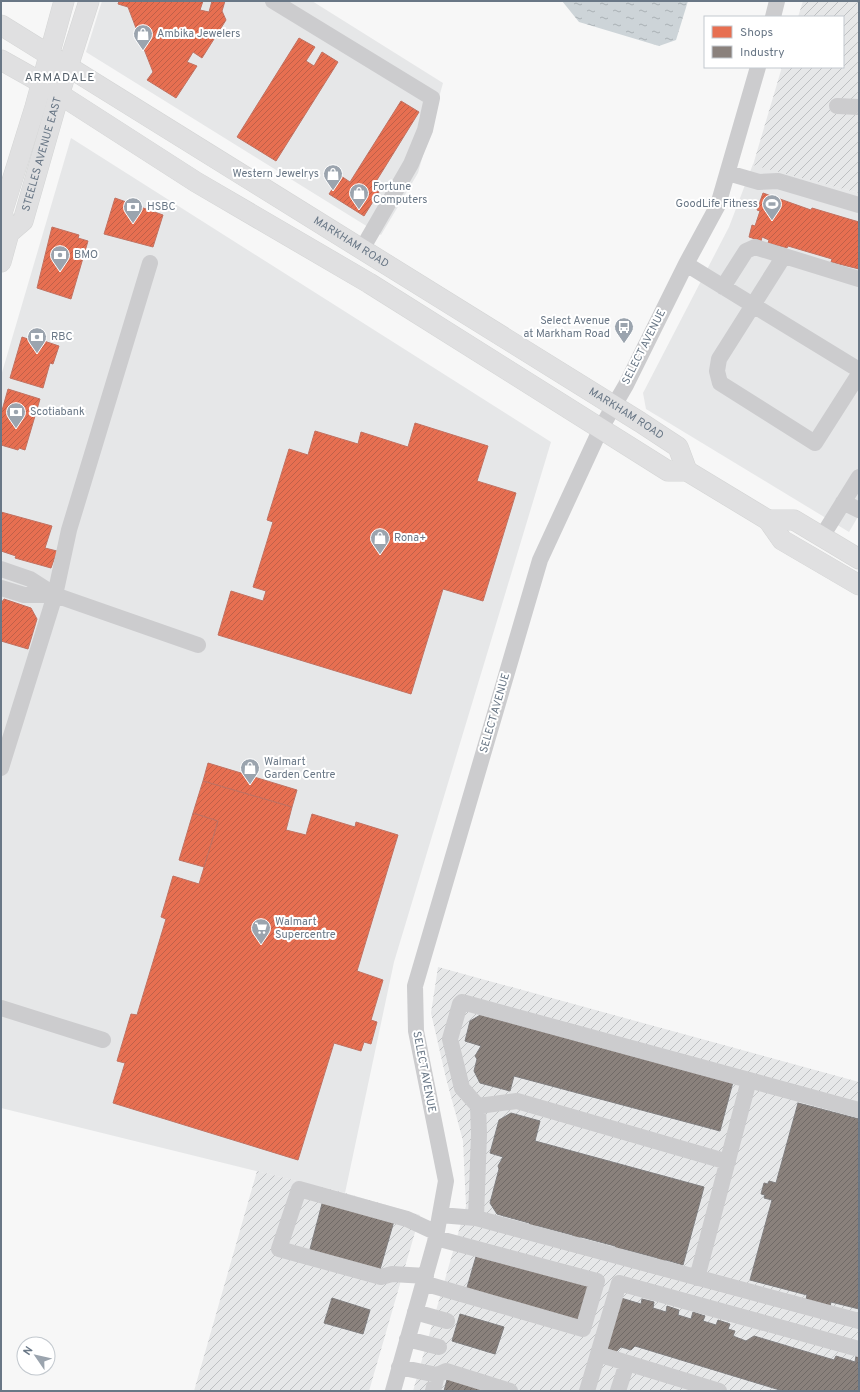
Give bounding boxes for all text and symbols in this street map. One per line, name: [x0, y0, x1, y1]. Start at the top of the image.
legend: [704, 16, 844, 68]
shop icon: Ambika Jewelers: [132, 23, 154, 51]
text: Shops: [740, 25, 773, 41]
place label: Ambika Jewelers: [157, 27, 240, 41]
text: Industry: [740, 45, 785, 61]
district label: ARMADALE: [25, 70, 95, 86]
street label: STEELES AVENUE EAST: [19, 95, 65, 213]
shop icon: Western Jewelrys: [322, 163, 344, 191]
place label: Western Jewelrys: [233, 167, 319, 181]
place label: Fortune Computers: [373, 180, 428, 207]
shop icon: Fortune Computers: [348, 182, 370, 210]
sports icon: GoodLife Fitness: [761, 193, 783, 221]
bank icon: HSBC: [122, 196, 144, 224]
place label: GoodLife Fitness: [676, 197, 758, 211]
place label: HSBC: [147, 200, 176, 214]
street label: MARKHAM ROAD: [311, 214, 391, 271]
bank icon: BMO: [49, 244, 71, 272]
place label: BMO: [74, 248, 98, 262]
street label: SELECT AVENUE: [619, 307, 669, 387]
place label: Select Avenue at Markham Road: [524, 314, 610, 341]
bus stop icon: Select Avenue at Markham Road: [613, 316, 635, 344]
bank icon: RBC: [26, 326, 48, 354]
place label: RBC: [51, 330, 73, 344]
street label: MARKHAM ROAD: [586, 385, 666, 443]
bank icon: Scotiabank: [5, 401, 27, 429]
place label: Scotiabank: [30, 405, 85, 419]
shop icon: Rona+: [369, 527, 391, 555]
place label: Rona+: [394, 531, 426, 545]
street label: SELECT AVENUE: [477, 671, 513, 755]
place label: Walmart Garden Centre: [264, 755, 335, 782]
shop icon: Walmart Garden Centre: [239, 757, 261, 785]
place label: Walmart Supercentre: [275, 915, 336, 942]
supermarket icon: Walmart Supercentre: [250, 917, 272, 945]
street label: SELECT AVENUE: [409, 1030, 439, 1114]
north arrow: [16, 1336, 56, 1376]
text: N: [21, 1344, 37, 1358]

